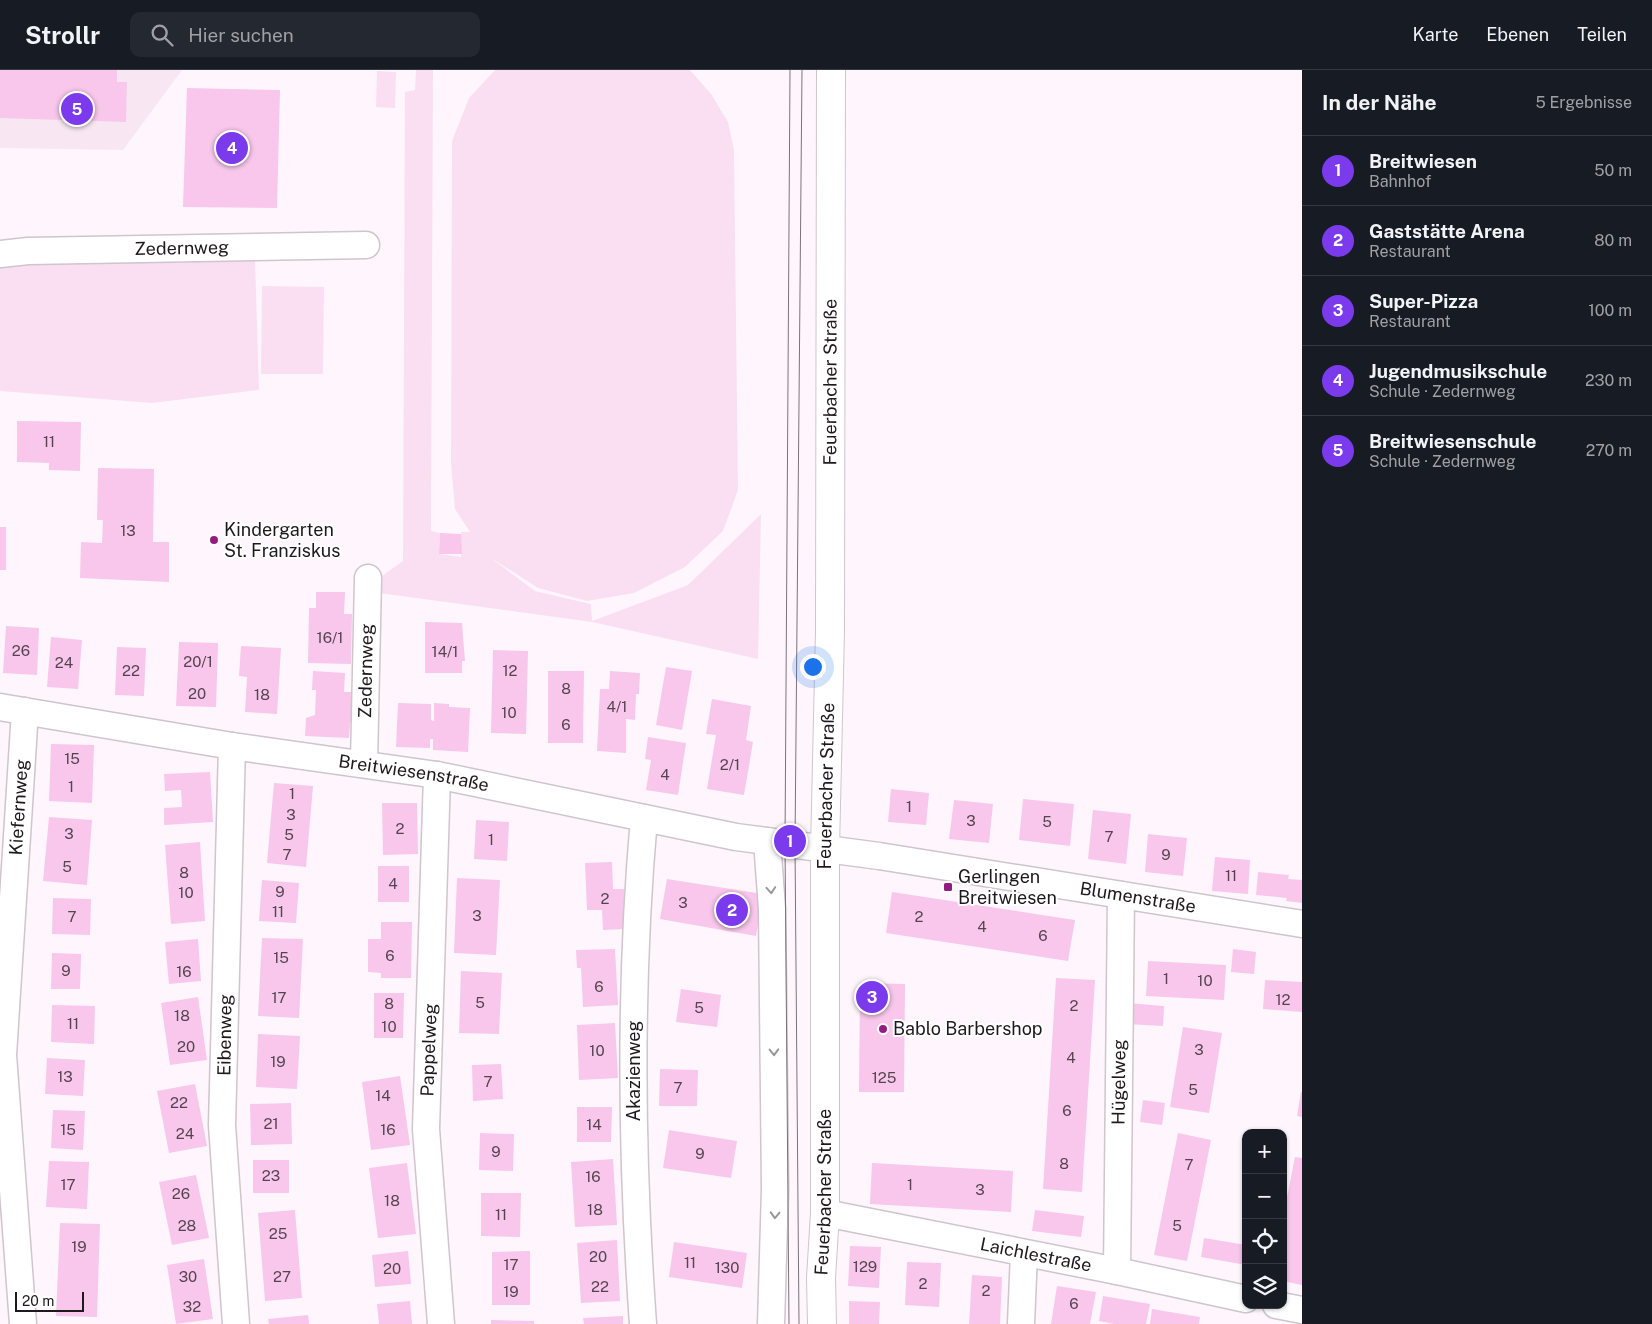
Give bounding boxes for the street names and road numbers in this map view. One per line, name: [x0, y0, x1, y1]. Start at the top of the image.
street label: Zedernweg: [134, 236, 229, 259]
street label: Feuerbacher Straße: [819, 299, 841, 466]
street label: Zedernweg: [354, 623, 377, 719]
street label: Feuerbacher Straße: [814, 703, 838, 870]
street label: Breitwiesenstraße: [337, 750, 491, 796]
street label: Kiefernweg: [5, 759, 32, 856]
street label: Blumenstraße: [1078, 877, 1197, 917]
street label: Eibenweg: [213, 994, 236, 1076]
street label: Pappelweg: [416, 1003, 441, 1097]
street label: Akazienweg: [623, 1020, 644, 1122]
street label: Hügelweg: [1108, 1039, 1129, 1125]
street label: Feuerbacher Straße: [810, 1109, 835, 1276]
street label: Laichlestraße: [978, 1233, 1094, 1276]

